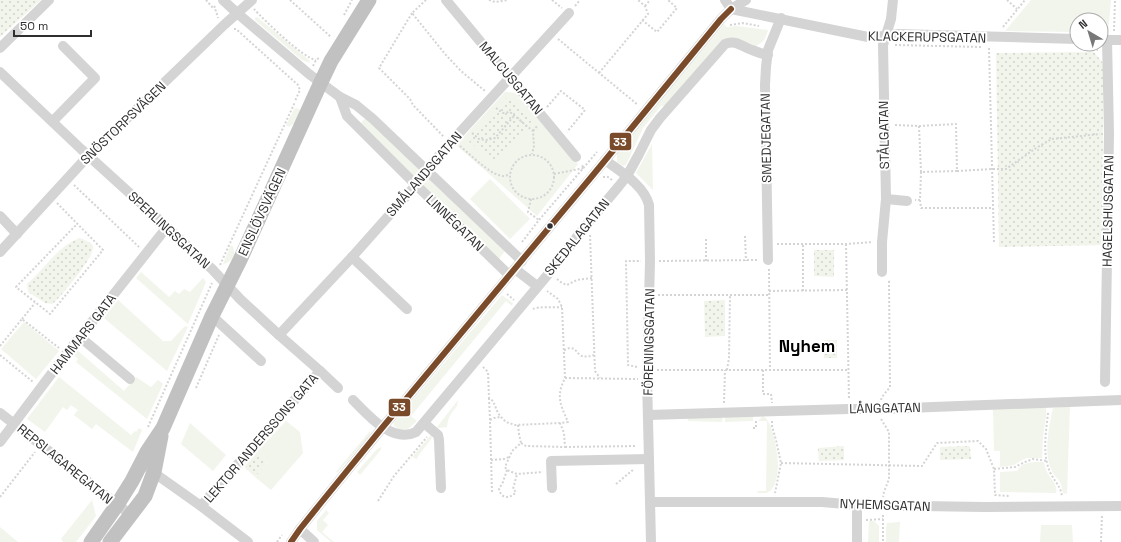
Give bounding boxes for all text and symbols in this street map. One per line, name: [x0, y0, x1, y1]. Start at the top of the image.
scale bar: [14, 12, 91, 38]
north arrow: [1069, 12, 1109, 52]
text: N: [1076, 16, 1090, 32]
text: 50 m: [20, 18, 48, 34]
street label: KLACKERUPSGATAN: [868, 27, 986, 47]
street label: MALCUSGATAN: [475, 38, 547, 118]
street label: SNÖSTORPSVÄGEN: [77, 78, 169, 168]
street label: SMEDJEGATAN: [757, 93, 775, 183]
street label: STÅLGATAN: [875, 101, 893, 169]
street label: SMÅLANDSGATAN: [382, 128, 466, 220]
line badge: 33: [609, 132, 632, 151]
text: 33: [613, 135, 627, 149]
street label: HAGELSHUSGATAN: [1099, 155, 1117, 267]
street label: ENSLÖVSVÄGEN: [234, 165, 290, 259]
street label: SPERLINGSGATAN: [124, 188, 214, 272]
street label: LINNÉGATAN: [422, 191, 488, 255]
street label: SKEDALAGATAN: [541, 195, 613, 279]
unlabelled marker: [545, 221, 555, 231]
street label: FÖRENINGSGATAN: [640, 288, 658, 396]
street label: HAMMARS GATA: [46, 290, 120, 378]
district label: Nyhem: [779, 335, 835, 357]
street label: LEKTOR ANDERSSONS GATA: [200, 370, 322, 506]
line badge: 33: [388, 398, 411, 417]
street label: LÅNGGATAN: [849, 399, 921, 417]
text: 33: [392, 400, 406, 414]
street label: REPSLAGAREGATAN: [14, 420, 116, 508]
street label: NYHEMSGATAN: [839, 495, 931, 515]

